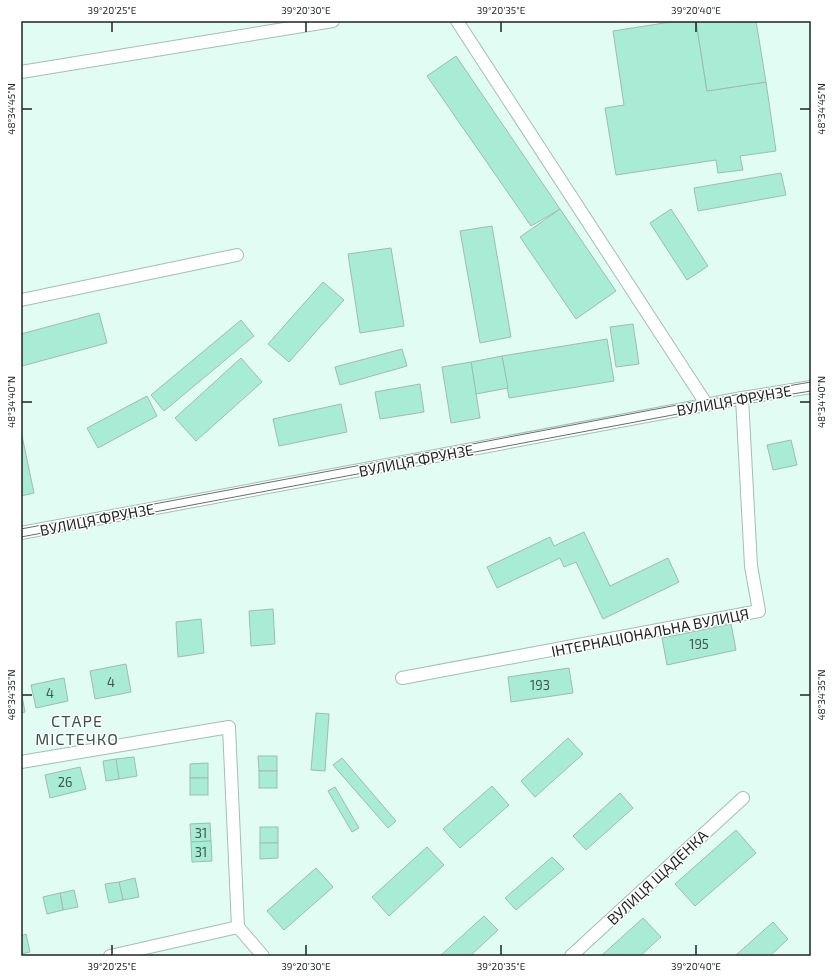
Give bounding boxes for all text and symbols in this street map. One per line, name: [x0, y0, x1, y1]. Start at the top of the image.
text: 39°20'25"E: [88, 4, 137, 16]
text: 39°20'30"E: [281, 4, 331, 16]
text: 39°20'35"E: [477, 4, 526, 16]
text: 39°20'40"E: [671, 4, 721, 16]
text: 48°34'45"N: [5, 83, 17, 135]
text: 48°34'45"N: [815, 83, 827, 135]
text: 48°34'40"N: [5, 376, 17, 428]
text: 48°34'40"N: [815, 376, 827, 428]
street label: ВУЛИЦЯ ФРУНЗЕ: [675, 381, 793, 419]
street label: ВУЛИЦЯ ФРУНЗЕ: [357, 440, 475, 480]
street label: ВУЛИЦЯ ФРУНЗЕ: [38, 499, 156, 539]
street label: ІНТЕРНАЦІОНАЛЬНА ВУЛИЦЯ: [550, 604, 750, 660]
house number: 195: [689, 636, 709, 652]
text: 48°34'35"N: [5, 669, 17, 721]
text: 48°34'35"N: [815, 669, 827, 721]
house number: 4: [107, 674, 115, 690]
house number: 193: [530, 677, 550, 693]
house number: 4: [46, 685, 54, 701]
district label: СТАРЕ МІСТЕЧКО: [35, 711, 119, 748]
house number: 26: [58, 774, 72, 790]
house number: 31: [195, 825, 207, 841]
street label: ВУЛИЦЯ ЩАДЕНКА: [603, 825, 711, 928]
house number: 31: [195, 844, 207, 860]
text: 39°20'25"E: [88, 960, 137, 972]
text: 39°20'30"E: [281, 960, 331, 972]
text: 39°20'35"E: [477, 960, 526, 972]
text: 39°20'40"E: [671, 960, 721, 972]

